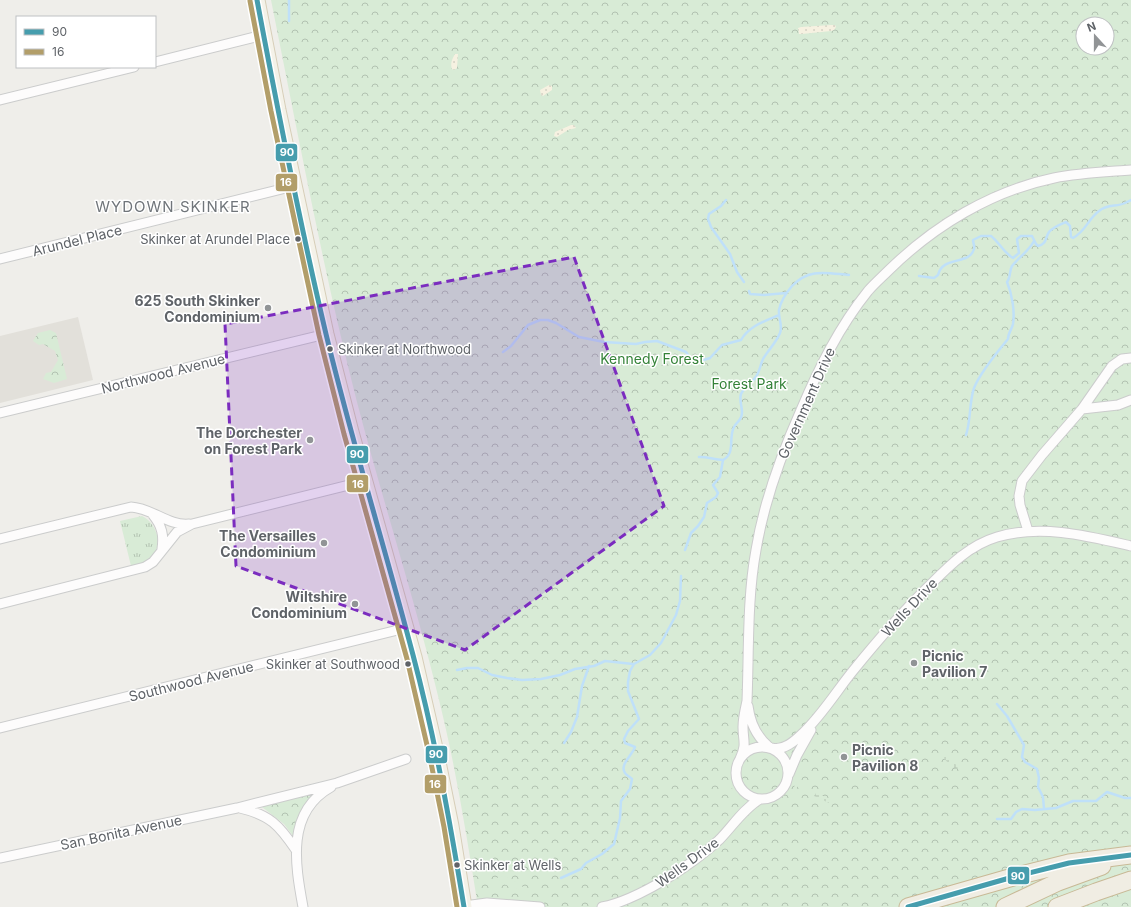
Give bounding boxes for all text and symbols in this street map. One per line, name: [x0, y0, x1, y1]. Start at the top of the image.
legend: [16, 16, 156, 68]
north arrow: [1075, 16, 1115, 56]
text: N: [1085, 19, 1098, 35]
text: 90: [52, 24, 67, 39]
text: 16: [52, 44, 64, 59]
line badge: 90: [275, 143, 298, 162]
text: 90: [280, 145, 294, 159]
line badge: 16: [275, 173, 298, 192]
text: 16: [280, 175, 292, 189]
district label: WYDOWN SKINKER: [95, 197, 251, 216]
street label: Arundel Place: [30, 221, 124, 259]
place label: Skinker at Arundel Place: [140, 231, 290, 247]
marker: Skinker at Arundel Place: [293, 234, 303, 244]
place label: 625 South Skinker Condominium: [135, 292, 260, 325]
marker: 625 South Skinker Condominium: [263, 303, 273, 313]
place label: Skinker at Northwood: [338, 341, 471, 357]
marker: Skinker at Northwood: [325, 344, 335, 354]
street label: Government Drive: [774, 345, 838, 461]
street label: Northwood Avenue: [99, 349, 227, 397]
park label: Kennedy Forest: [600, 350, 704, 367]
park label: Forest Park: [711, 375, 787, 392]
place label: The Dorchester on Forest Park: [196, 424, 303, 457]
marker: The Dorchester on Forest Park: [305, 435, 315, 445]
line badge: 90: [346, 445, 369, 464]
text: 90: [350, 447, 364, 461]
line badge: 16: [346, 474, 369, 493]
text: 16: [352, 477, 364, 491]
place label: The Versailles Condominium: [219, 527, 316, 560]
marker: The Versailles Condominium: [319, 538, 329, 548]
street label: Wells Drive: [878, 574, 940, 640]
place label: Wiltshire Condominium: [251, 588, 347, 621]
marker: Wiltshire Condominium: [350, 599, 360, 609]
place label: Picnic Pavilion 7: [922, 647, 987, 680]
place label: Skinker at Southwood: [266, 656, 400, 672]
street label: Southwood Avenue: [127, 657, 255, 705]
marker: Picnic Pavilion 7: [909, 658, 919, 668]
marker: Skinker at Southwood: [403, 659, 413, 669]
place label: Picnic Pavilion 8: [852, 741, 918, 774]
line badge: 90: [425, 745, 448, 764]
text: 90: [429, 747, 443, 761]
marker: Picnic Pavilion 8: [839, 752, 849, 762]
line badge: 16: [424, 774, 447, 794]
text: 16: [429, 777, 441, 791]
street label: San Bonita Avenue: [59, 811, 183, 853]
street label: Wells Drive: [652, 833, 722, 891]
place label: Skinker at Wells: [464, 857, 562, 873]
marker: Skinker at Wells: [452, 860, 462, 870]
line badge: 90: [1007, 866, 1030, 885]
text: 90: [1011, 869, 1025, 883]

